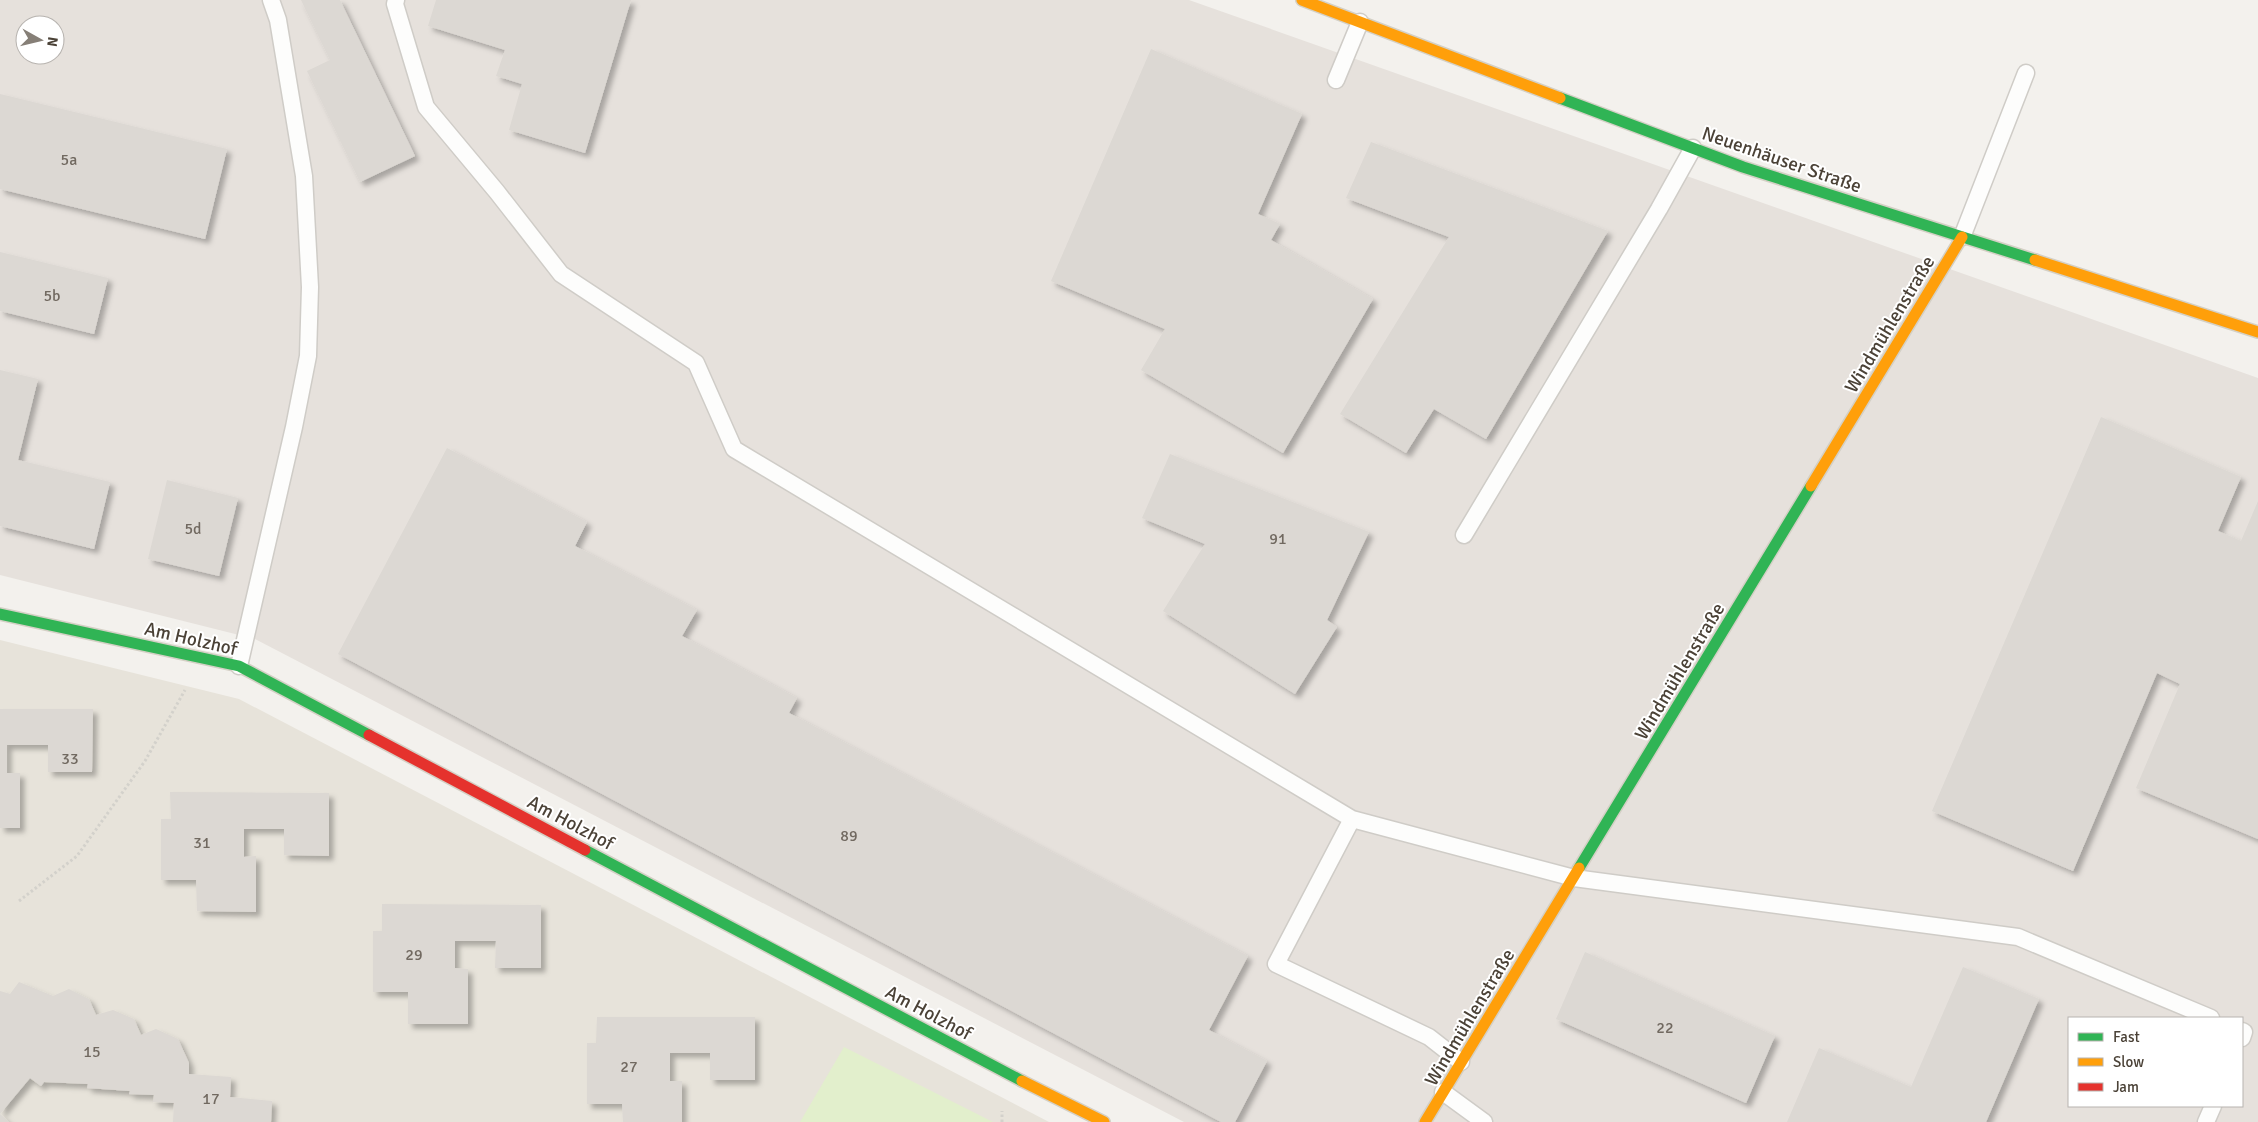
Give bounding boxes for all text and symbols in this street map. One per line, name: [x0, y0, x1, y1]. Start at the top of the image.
north arrow: [15, 15, 65, 65]
text: N: [43, 36, 61, 48]
street label: Neuenhäuser Straße: [1699, 121, 1865, 198]
house number: 5a: [61, 150, 77, 170]
street label: Windmühlenstraße: [1839, 252, 1940, 397]
house number: 5b: [43, 286, 61, 306]
house number: 5d: [184, 519, 202, 539]
house number: 91: [1269, 529, 1287, 549]
street label: Windmühlenstraße: [1629, 599, 1730, 744]
street label: Am Holzhof: [142, 617, 241, 662]
house number: 33: [61, 749, 79, 769]
street label: Am Holzhof: [523, 790, 619, 856]
house number: 89: [840, 826, 858, 846]
house number: 31: [193, 833, 211, 853]
house number: 29: [405, 945, 423, 965]
street label: Windmühlenstraße: [1419, 945, 1520, 1090]
street label: Am Holzhof: [881, 980, 977, 1046]
legend: [2068, 1017, 2243, 1107]
house number: 22: [1656, 1018, 1674, 1038]
text: Fast: [2113, 1028, 2140, 1046]
house number: 15: [83, 1042, 101, 1062]
text: Slow: [2113, 1053, 2144, 1071]
house number: 27: [620, 1057, 638, 1077]
text: Jam: [2113, 1078, 2139, 1096]
house number: 17: [202, 1089, 220, 1109]

